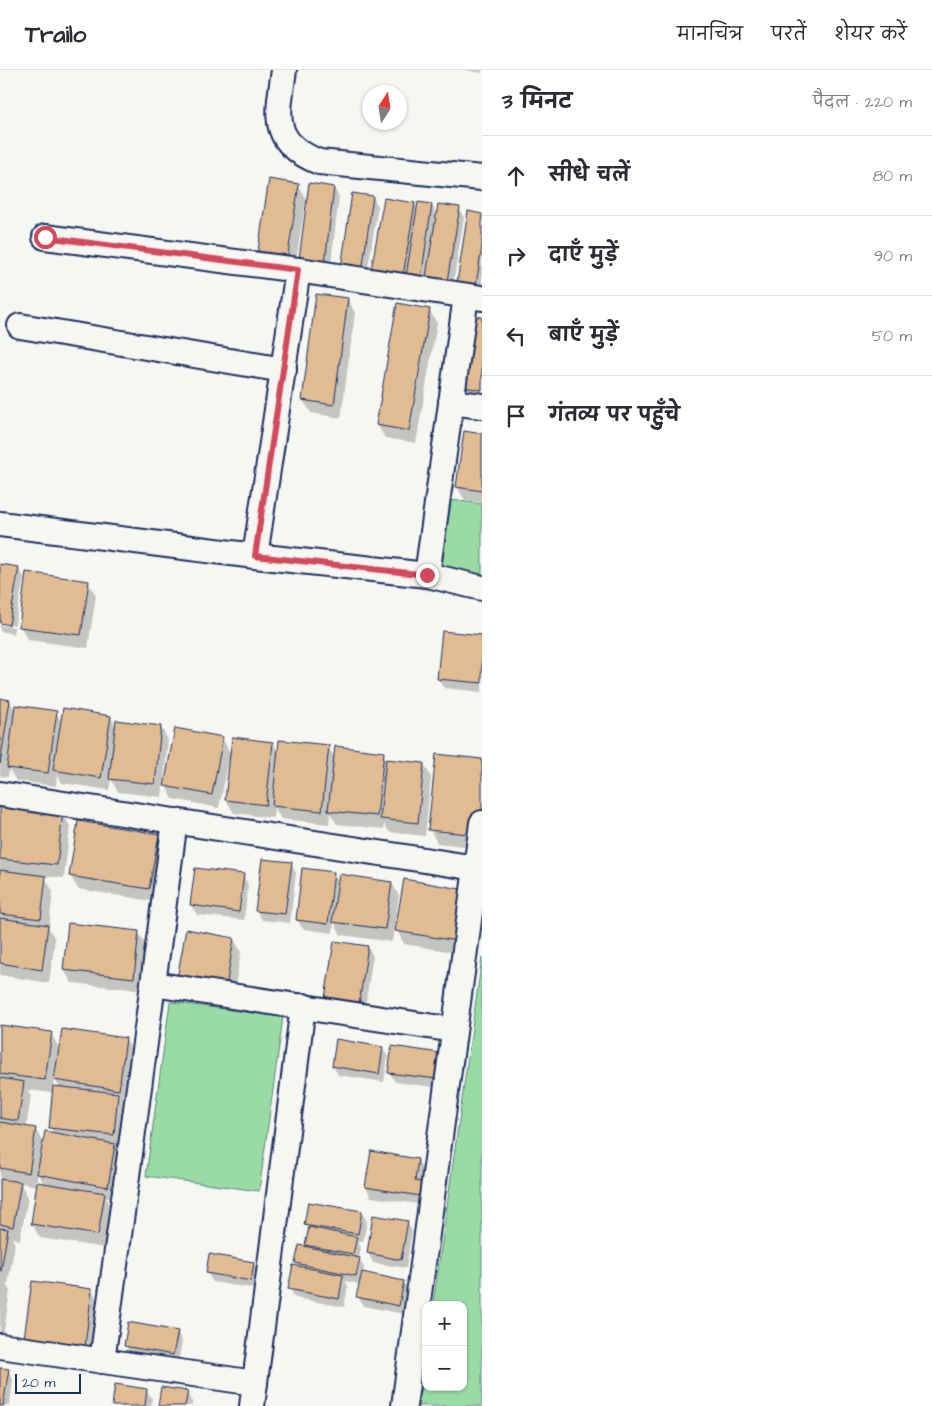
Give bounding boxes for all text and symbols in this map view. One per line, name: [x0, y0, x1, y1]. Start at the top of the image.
text: Trailo: [25, 18, 86, 52]
text: मानचित्र: [677, 22, 743, 47]
text: परतें: [771, 22, 806, 47]
text: शेयर करें: [834, 22, 907, 47]
north arrow: [362, 85, 407, 130]
text: 3 मिनट: [502, 87, 572, 116]
text: पैदल · 220 m: [813, 91, 912, 113]
icon: ahead: [502, 162, 530, 190]
text: सीधे चलें: [549, 162, 630, 189]
text: 80 m: [873, 165, 912, 187]
route start: [34, 226, 57, 249]
icon: right: [502, 242, 530, 270]
text: दाएँ मुड़ें: [549, 242, 618, 269]
text: 90 m: [874, 245, 912, 267]
icon: left: [502, 322, 530, 350]
text: बाएँ मुड़ें: [549, 322, 618, 349]
text: 50 m: [872, 325, 912, 347]
icon: arrive: [502, 402, 530, 430]
text: गंतव्य पर पहुँचे: [549, 402, 680, 429]
route end: [416, 564, 439, 587]
map controls: [422, 1301, 467, 1391]
button: +: [422, 1301, 467, 1346]
button: −: [422, 1346, 467, 1391]
scale bar: [15, 1371, 81, 1394]
text: 20 m: [22, 1373, 55, 1393]

